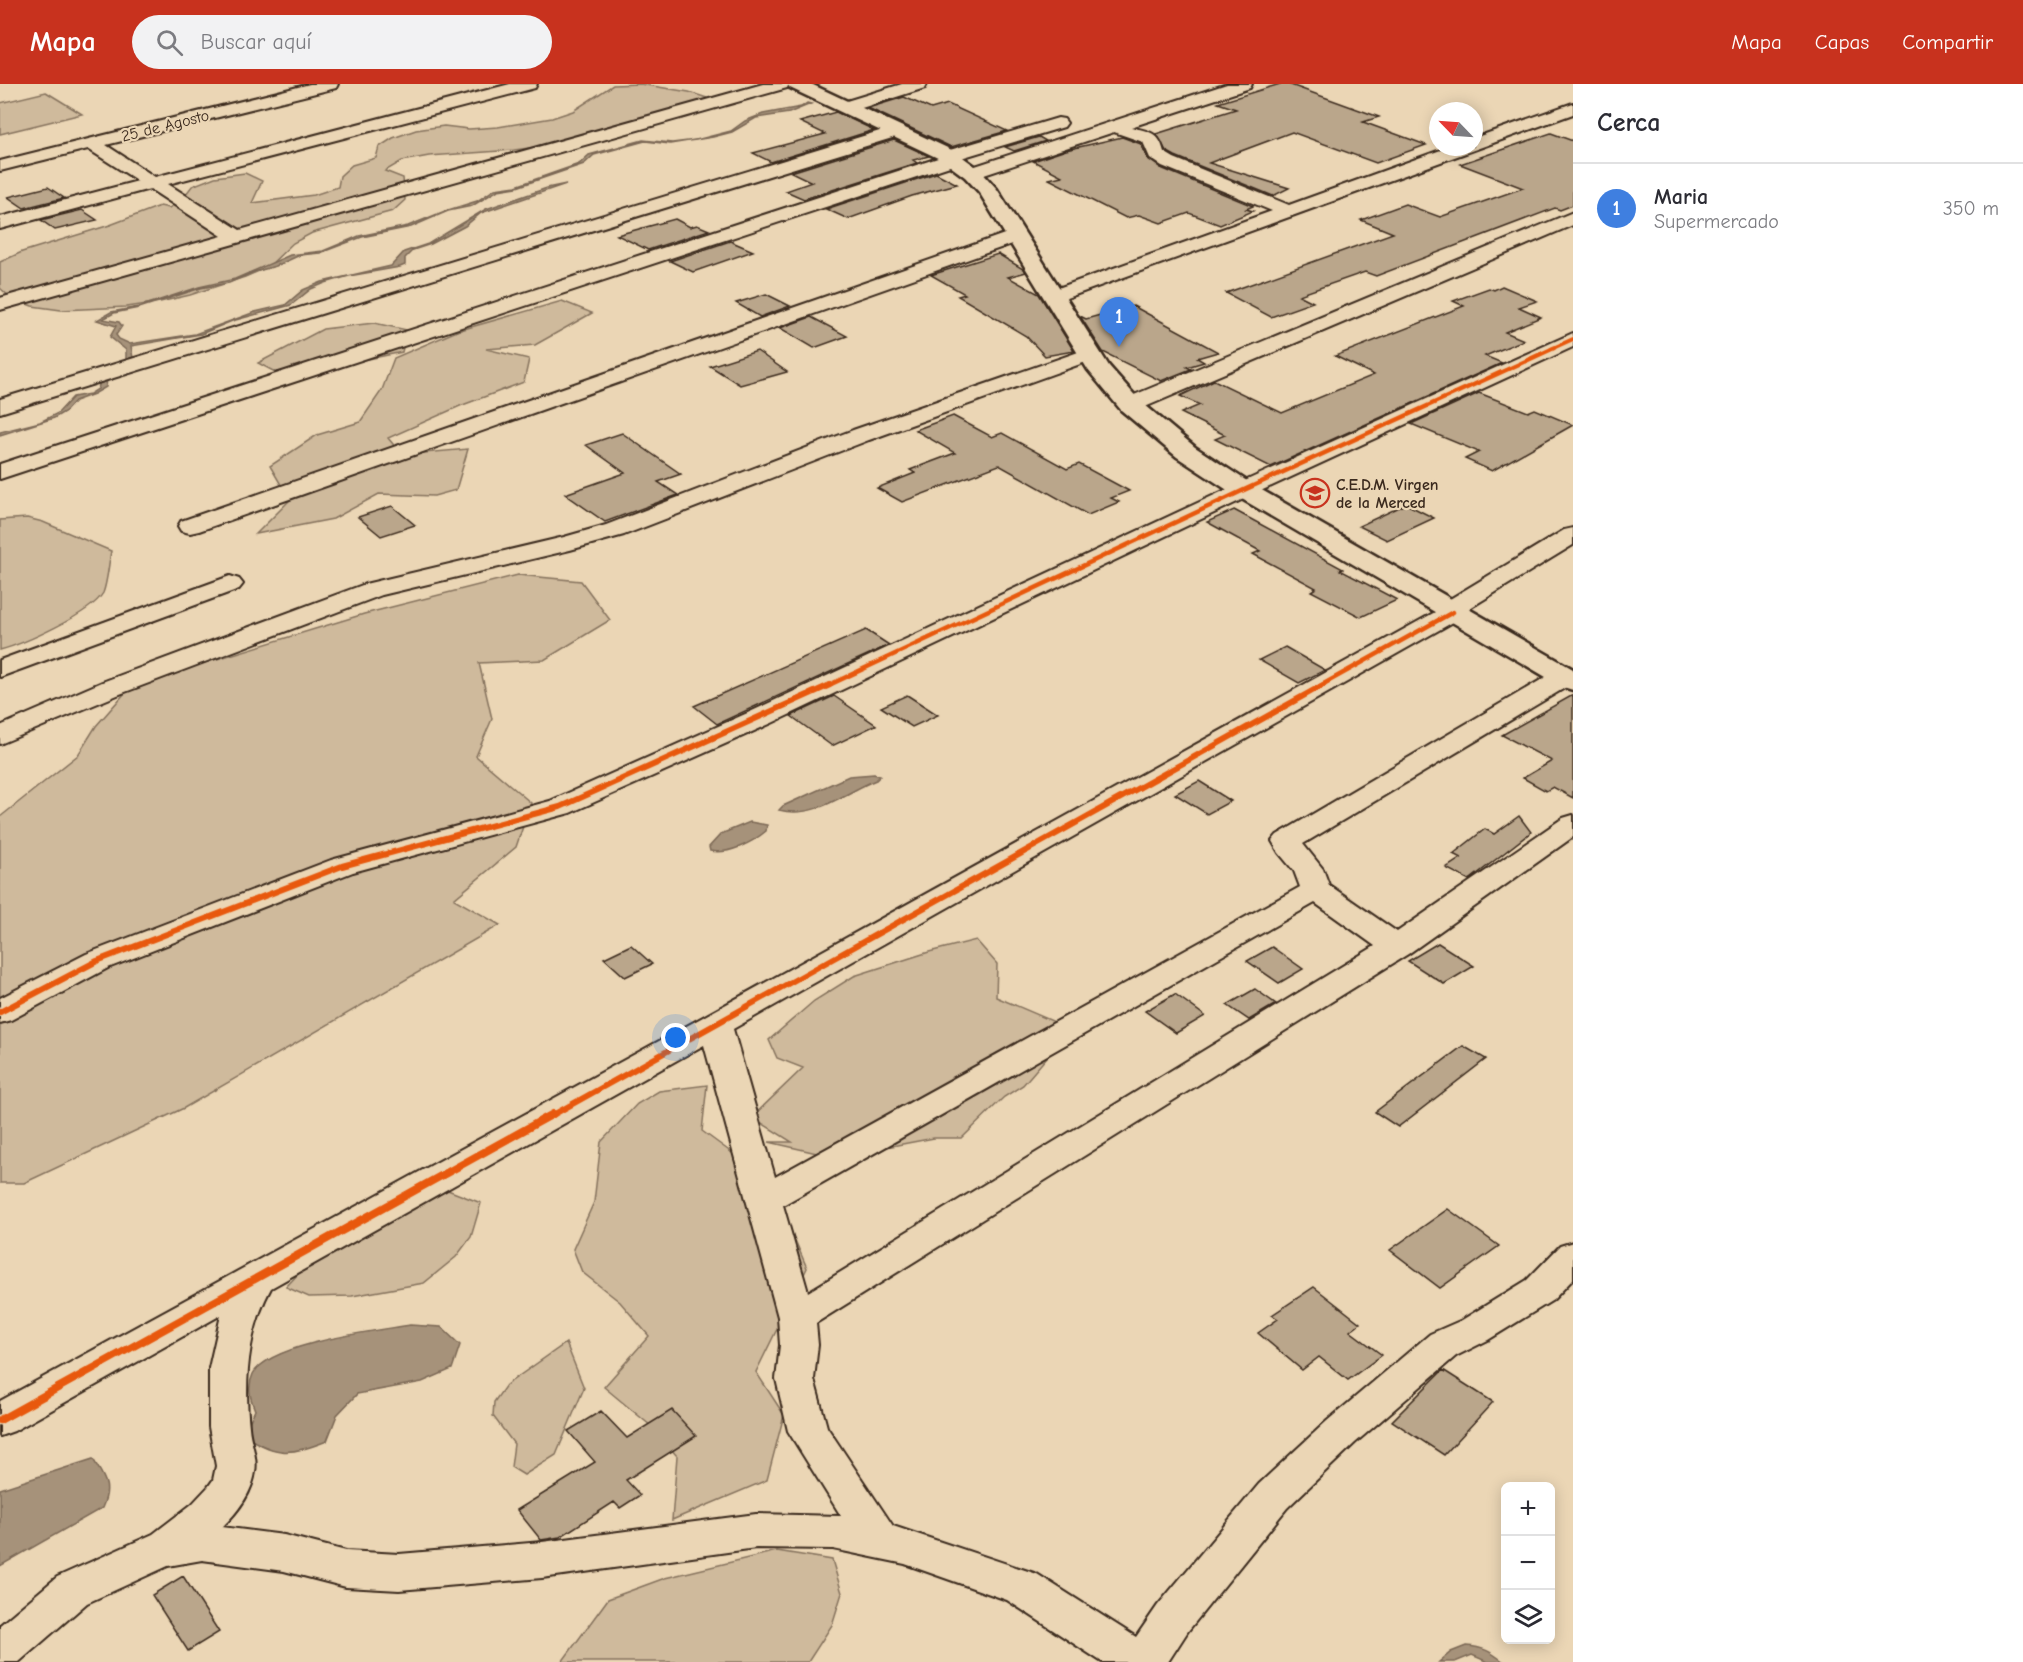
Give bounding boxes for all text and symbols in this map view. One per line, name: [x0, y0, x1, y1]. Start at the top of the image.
search box: [132, 15, 552, 69]
text: Mapa: [30, 26, 96, 58]
icon: search: [153, 26, 186, 59]
text: Buscar aquí: [201, 29, 312, 55]
text: Mapa: [1731, 30, 1782, 54]
text: Capas: [1815, 30, 1869, 54]
text: Compartir: [1902, 30, 1993, 54]
north arrow: [1429, 102, 1483, 156]
street label: 25 de Agosto: [120, 106, 211, 146]
text: Cerca: [1597, 108, 1661, 138]
text: Maria: [1654, 184, 1708, 210]
text: 1: [1613, 197, 1620, 220]
text: 350 m: [1943, 197, 1999, 220]
text: Supermercado: [1654, 210, 1779, 233]
pin: 1: [1100, 298, 1138, 347]
place label: C.E.D.M. Virgen de la Merced: [1336, 476, 1439, 512]
school or university icon: C.E.D.M. Virgen de la Merced: [1299, 477, 1331, 509]
your location: [661, 1023, 690, 1052]
map controls: [1501, 1482, 1555, 1644]
button: +: [1501, 1482, 1555, 1536]
button: −: [1501, 1536, 1555, 1590]
button: layers: [1501, 1590, 1555, 1644]

